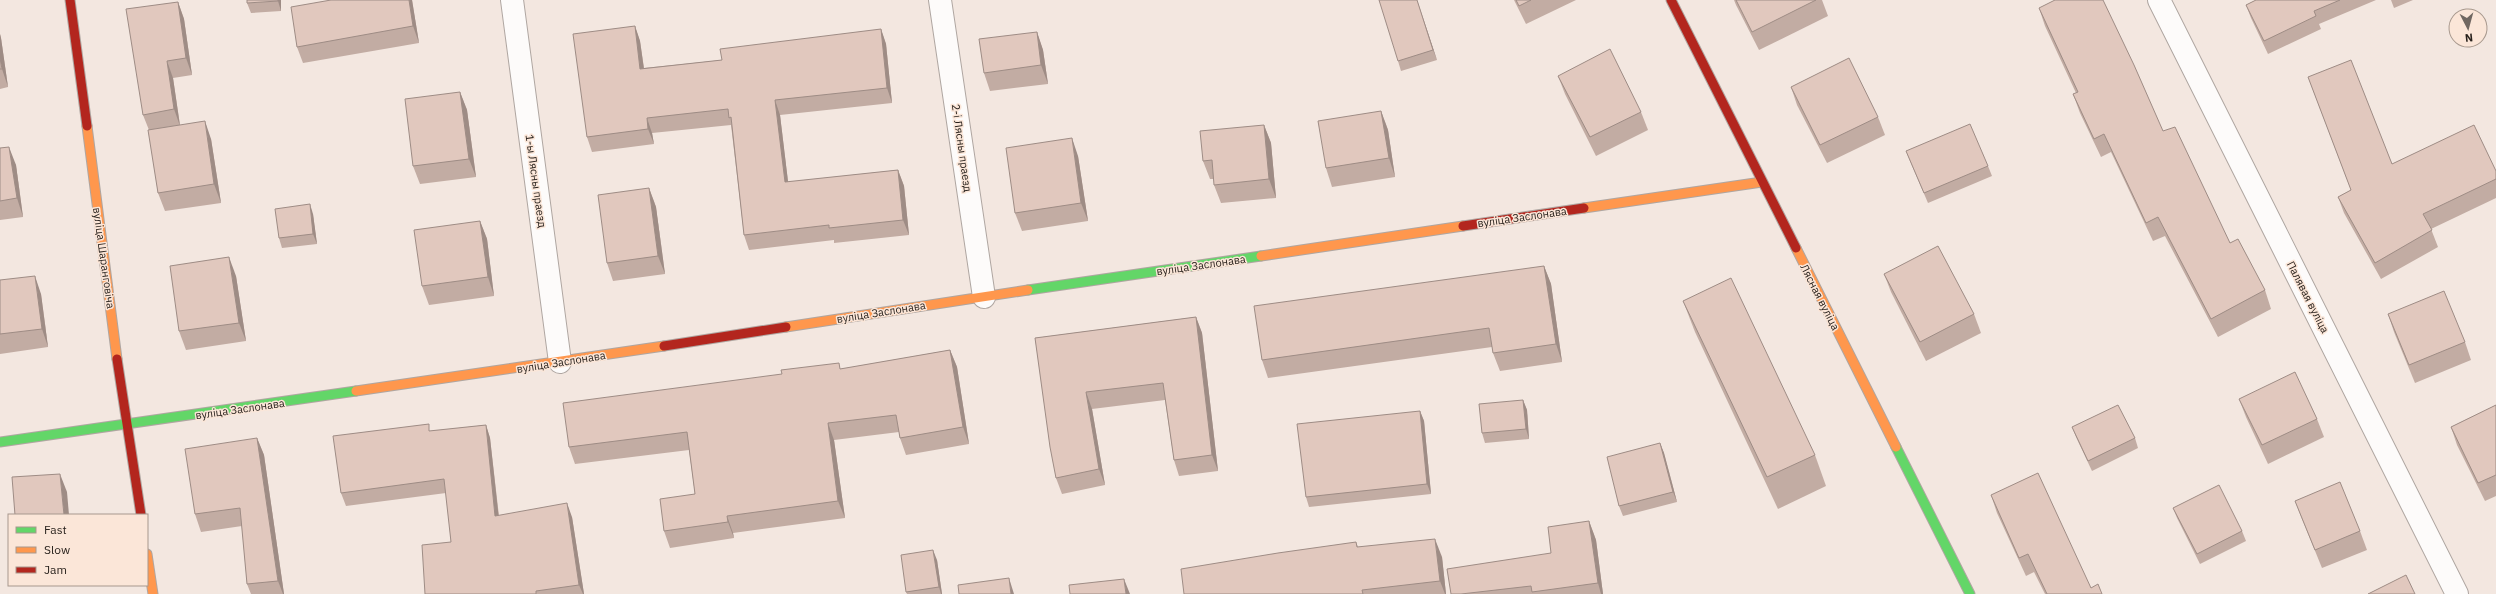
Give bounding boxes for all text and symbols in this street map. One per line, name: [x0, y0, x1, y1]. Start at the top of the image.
north arrow: [2448, 8, 2488, 48]
text: N: [2464, 31, 2474, 45]
street label: 2-і Лясны праезд: [949, 103, 975, 193]
street label: 1-ы Лясны праезд: [523, 133, 550, 229]
street label: вуліца Заслонава: [1476, 204, 1568, 230]
street label: вуліца Шаранговіча: [90, 207, 118, 310]
street label: вуліца Заслонава: [1155, 252, 1247, 278]
street label: Палявая вуліца: [2284, 259, 2332, 335]
street label: Лясная вуліца: [1797, 261, 1843, 333]
street label: вуліца Заслонава: [835, 298, 927, 326]
street label: вуліца Заслонава: [515, 348, 607, 376]
street label: вуліца Заслонава: [194, 396, 286, 422]
legend: [8, 514, 148, 586]
text: Fast: [44, 522, 67, 537]
text: Slow: [44, 542, 70, 557]
text: Jam: [44, 562, 67, 577]

